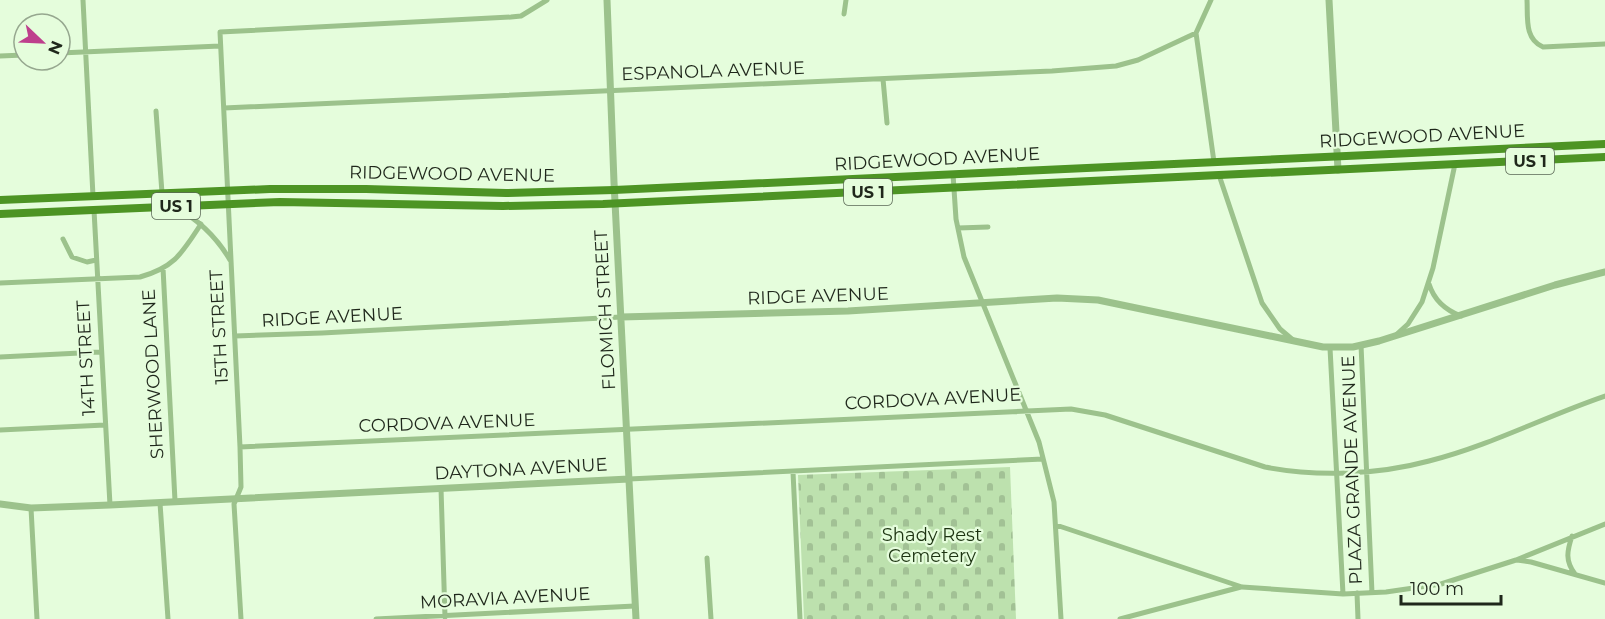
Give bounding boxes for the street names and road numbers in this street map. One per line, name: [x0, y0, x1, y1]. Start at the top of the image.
street label: ESPANOLA AVENUE: [621, 57, 805, 85]
street label: RIDGEWOOD AVENUE: [1319, 120, 1525, 152]
street label: RIDGEWOOD AVENUE: [834, 143, 1040, 175]
road number: US 1: [1506, 148, 1554, 174]
street label: RIDGEWOOD AVENUE: [349, 161, 555, 187]
road number: US 1: [844, 179, 892, 205]
road number: US 1: [152, 193, 200, 219]
street label: FLOMICH STREET: [590, 229, 620, 391]
street label: 15TH STREET: [205, 268, 233, 385]
street label: RIDGE AVENUE: [747, 283, 889, 309]
street label: SHERWOOD LANE: [138, 288, 168, 460]
street label: 14TH STREET: [72, 299, 100, 416]
street label: RIDGE AVENUE: [261, 302, 403, 332]
street label: PLAZA GRANDE AVENUE: [1337, 355, 1367, 585]
street label: CORDOVA AVENUE: [844, 383, 1022, 415]
street label: CORDOVA AVENUE: [358, 409, 536, 437]
street label: DAYTONA AVENUE: [434, 453, 608, 485]
street label: MORAVIA AVENUE: [419, 583, 591, 613]

